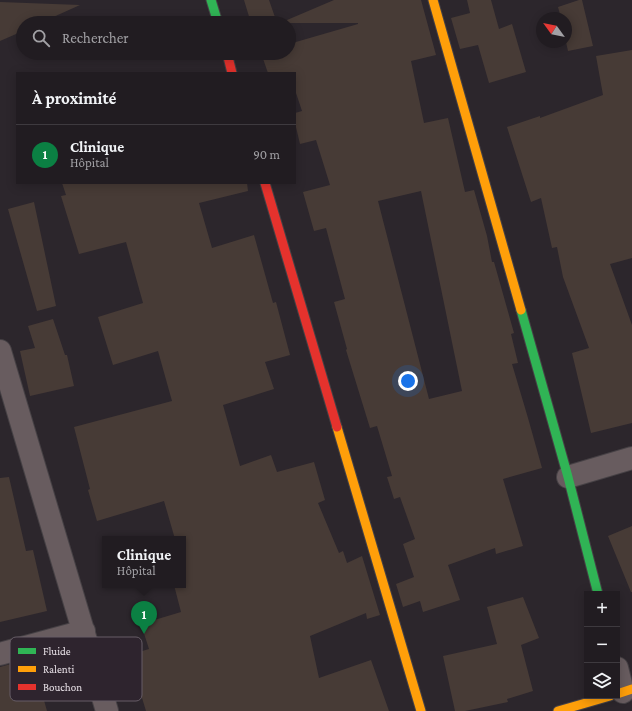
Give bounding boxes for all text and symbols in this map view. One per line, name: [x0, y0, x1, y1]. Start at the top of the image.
north arrow: [536, 12, 572, 48]
search box: [16, 16, 296, 60]
icon: search: [30, 27, 52, 49]
text: Rechercher: [62, 30, 129, 46]
text: À proximité: [32, 89, 116, 108]
text: Clinique: [70, 139, 124, 155]
text: 1: [43, 147, 47, 162]
text: 90 m: [253, 147, 280, 162]
text: Hôpital: [70, 155, 109, 170]
your location: [398, 371, 418, 391]
popup: [102, 536, 186, 588]
text: Clinique: [117, 547, 171, 563]
text: Hôpital: [117, 563, 156, 578]
map controls: [584, 591, 620, 699]
button: +: [584, 591, 620, 627]
pin: 1: [131, 601, 157, 634]
button: −: [584, 627, 620, 663]
legend: [10, 637, 142, 701]
text: Fluide: [43, 645, 71, 657]
text: Ralenti: [43, 663, 74, 675]
button: layers: [584, 663, 620, 699]
text: Bouchon: [43, 681, 82, 693]

